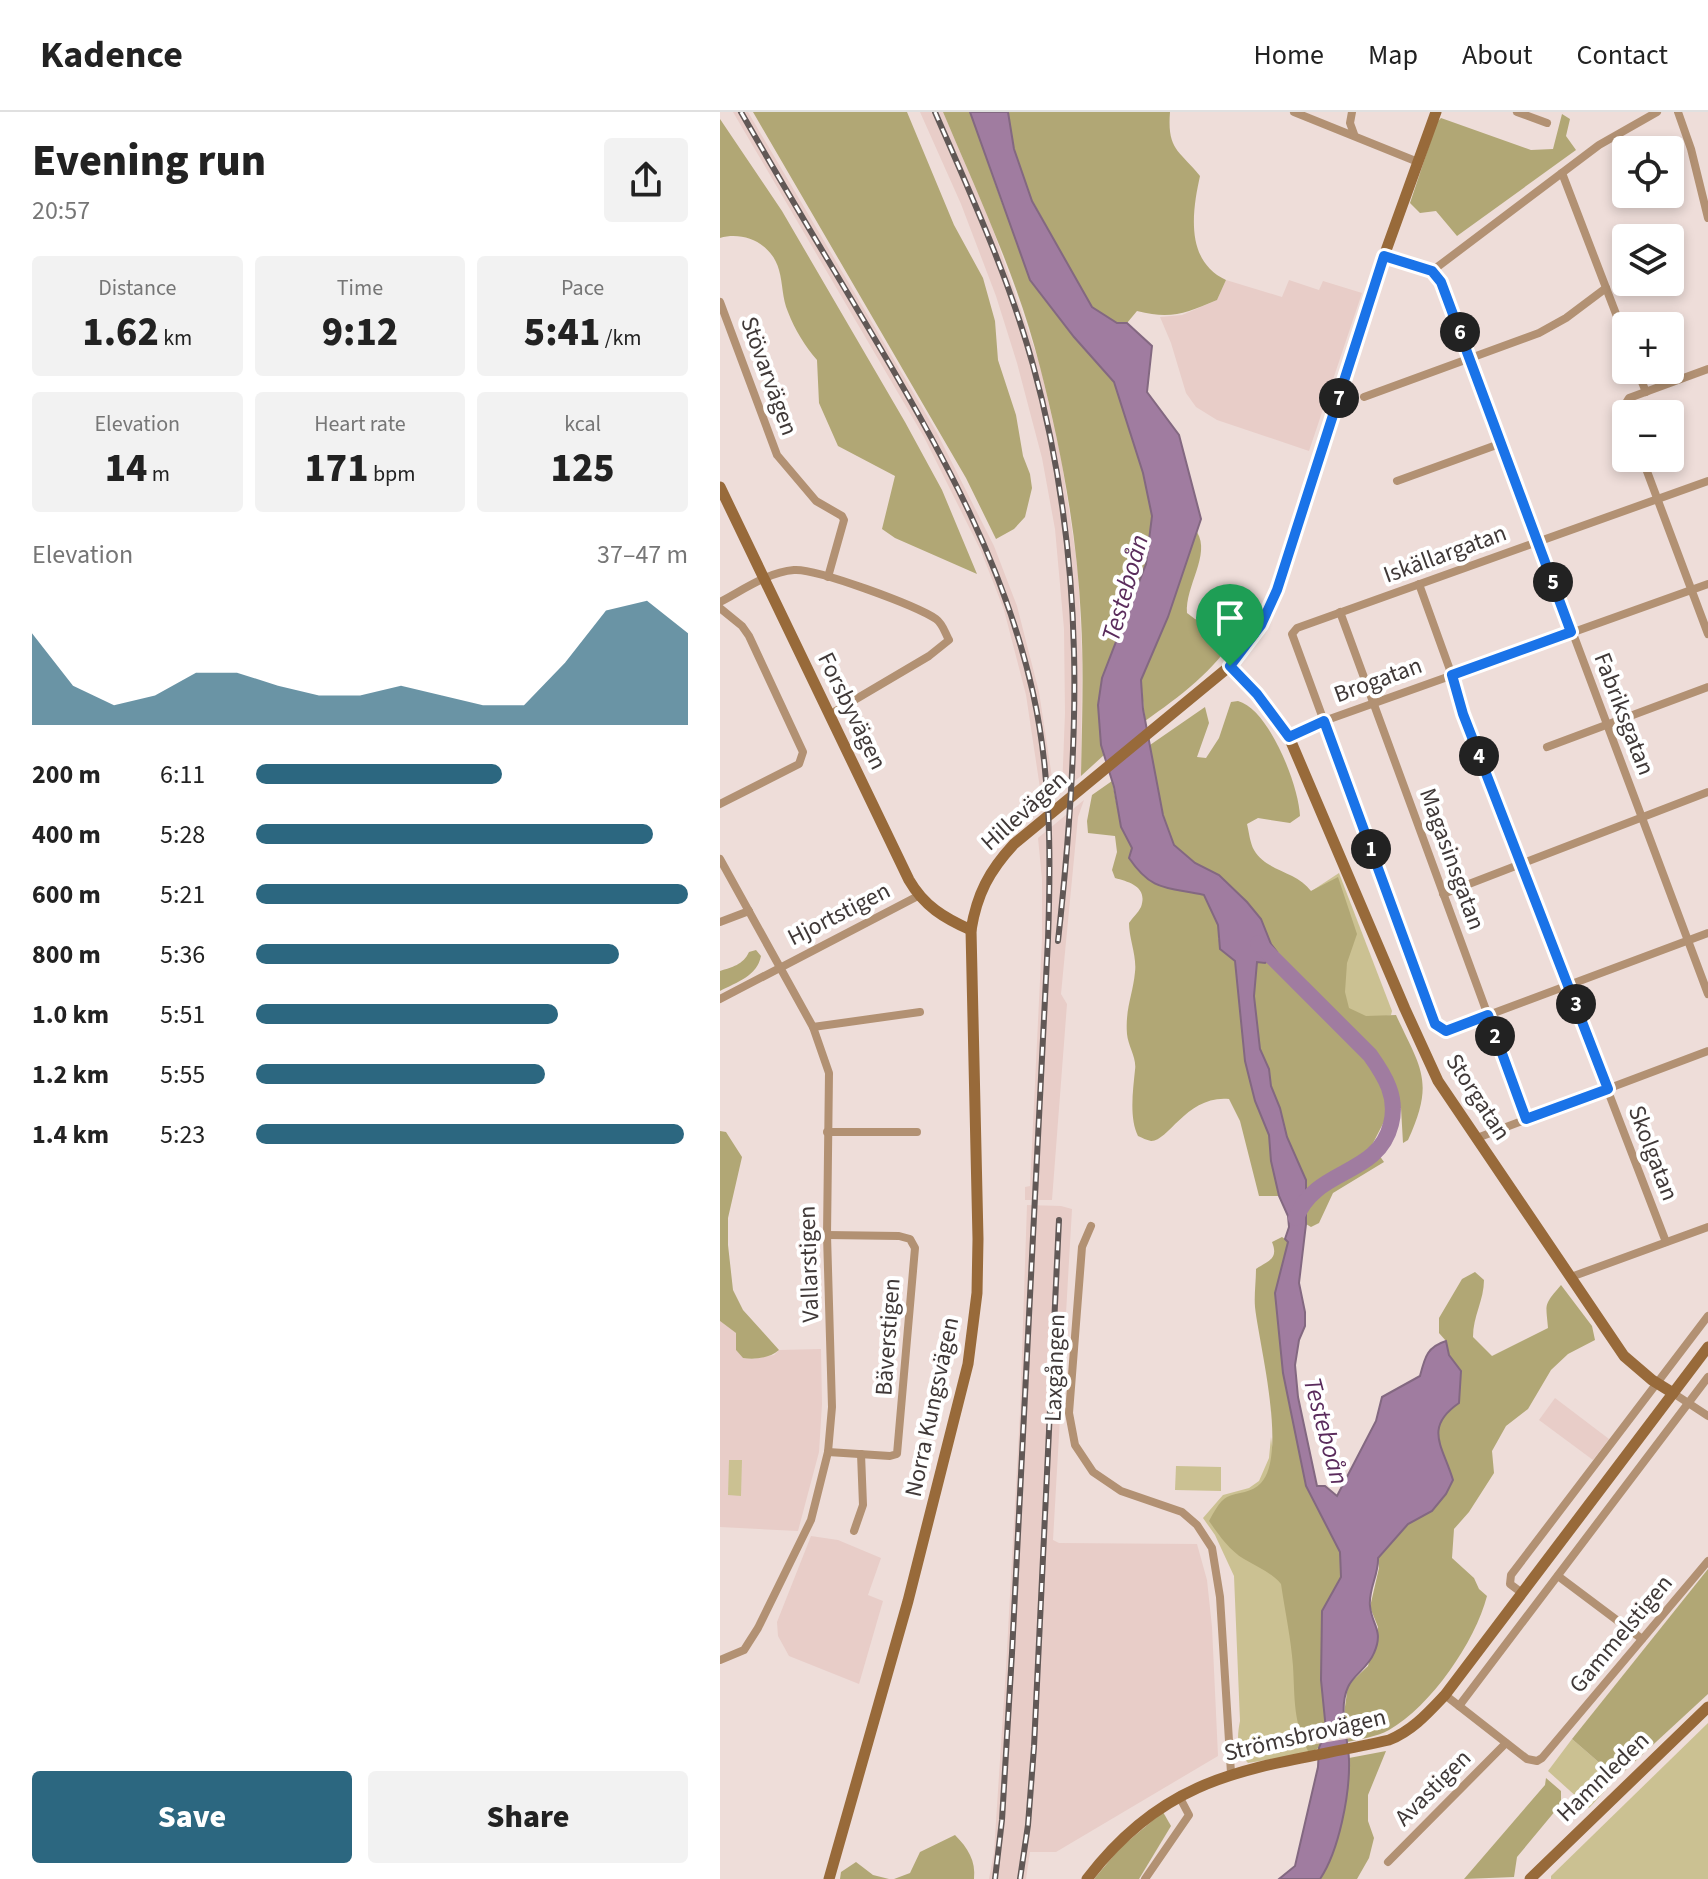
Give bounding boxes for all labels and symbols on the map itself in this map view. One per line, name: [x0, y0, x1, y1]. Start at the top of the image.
street label: Stövarvägen: [731, 312, 807, 440]
pin: 6: [1440, 312, 1480, 352]
pin: 7: [1319, 378, 1359, 418]
street label: Iskällargatan: [1378, 516, 1512, 592]
water label: Testeboån: [1092, 530, 1158, 646]
pin: 5: [1533, 562, 1573, 602]
pin: [1196, 584, 1264, 666]
street label: Forsbyvägen: [808, 646, 896, 776]
street label: Brogatan: [1329, 648, 1427, 712]
street label: Fabriksgatan: [1585, 648, 1663, 780]
pin: 4: [1459, 736, 1499, 776]
street label: Hillevägen: [973, 763, 1075, 859]
street label: Magasinsgatan: [1410, 783, 1494, 935]
pin: 1: [1351, 829, 1391, 869]
street label: Hjortstigen: [782, 873, 896, 955]
pin: 3: [1556, 984, 1596, 1024]
pin: 2: [1475, 1016, 1515, 1056]
street label: Storgatan: [1437, 1047, 1519, 1147]
street label: Skolgatan: [1619, 1100, 1687, 1206]
street label: Vallarstigen: [789, 1205, 829, 1323]
street label: Bäverstigen: [866, 1277, 910, 1397]
street label: Laxgången: [1036, 1313, 1074, 1423]
street label: Norra Kungsvägen: [896, 1314, 968, 1500]
water label: Testeboån: [1294, 1373, 1358, 1489]
street label: Gammelstigen: [1561, 1567, 1681, 1701]
street label: Strömsbrovägen: [1221, 1699, 1389, 1771]
street label: Hamnleden: [1549, 1724, 1657, 1830]
street label: Avastigen: [1387, 1742, 1479, 1834]

